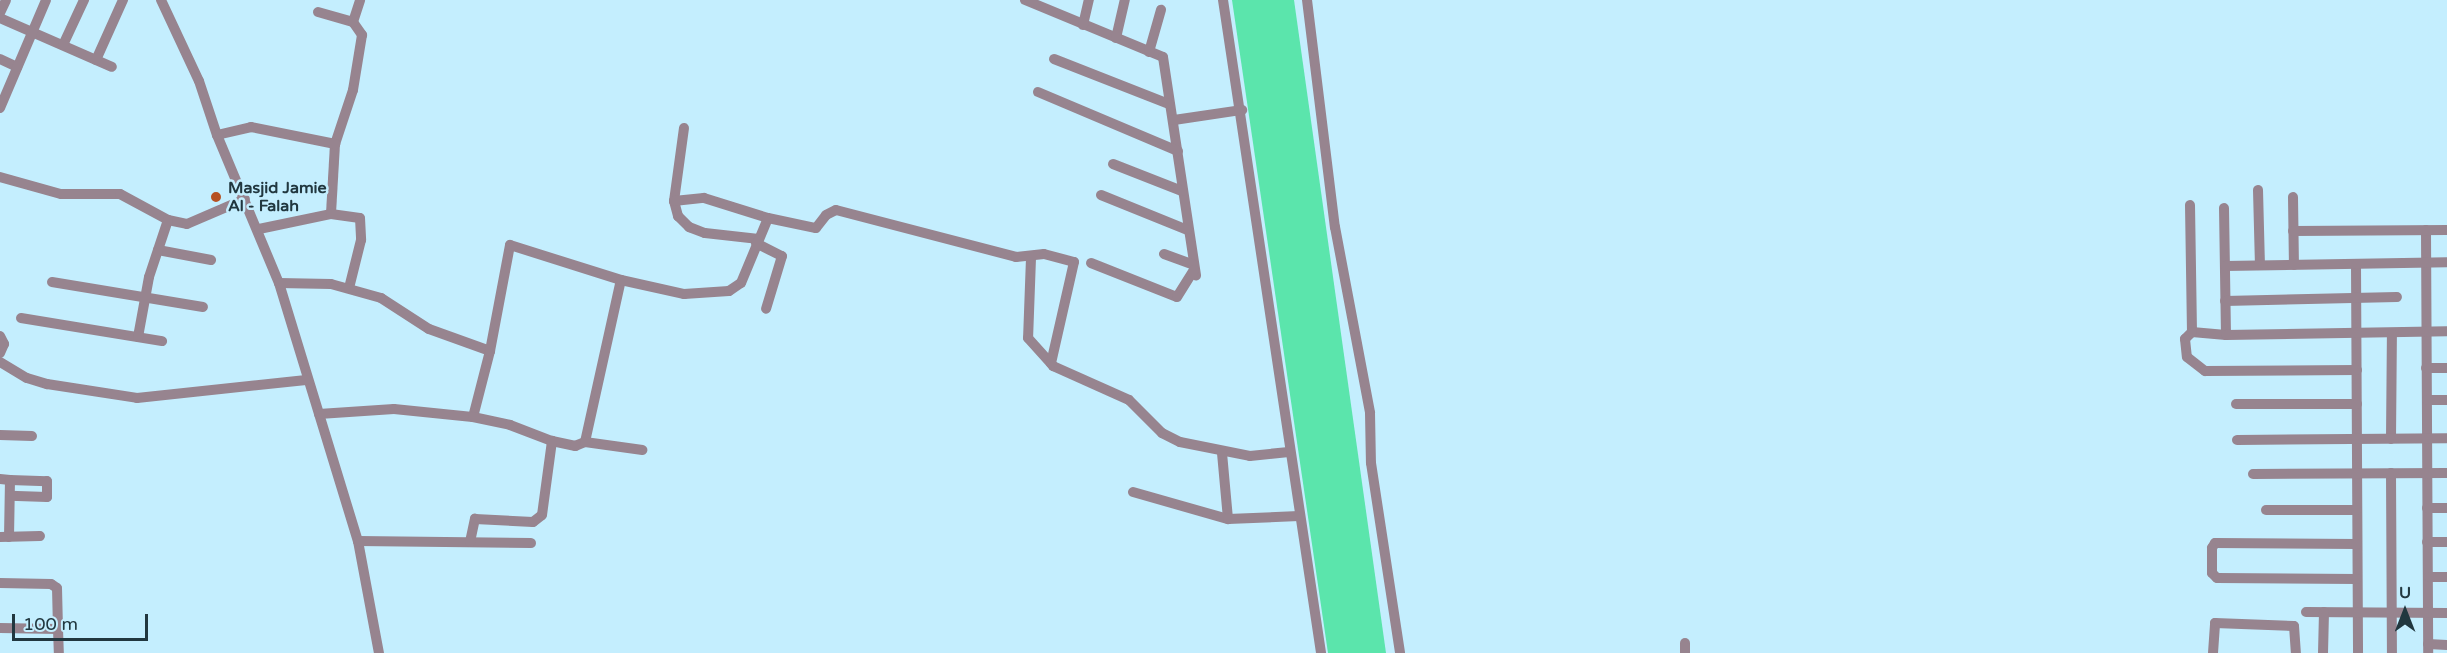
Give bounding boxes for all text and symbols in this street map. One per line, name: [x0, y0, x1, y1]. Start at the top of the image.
place label: Masjid Jamie Al - Falah: [228, 178, 327, 216]
marker: Masjid Jamie Al - Falah: [209, 190, 223, 204]
north arrow: [2375, 581, 2435, 641]
text: U: [2399, 583, 2411, 603]
scale bar: [15, 602, 152, 640]
text: 100 m: [23, 613, 78, 635]

